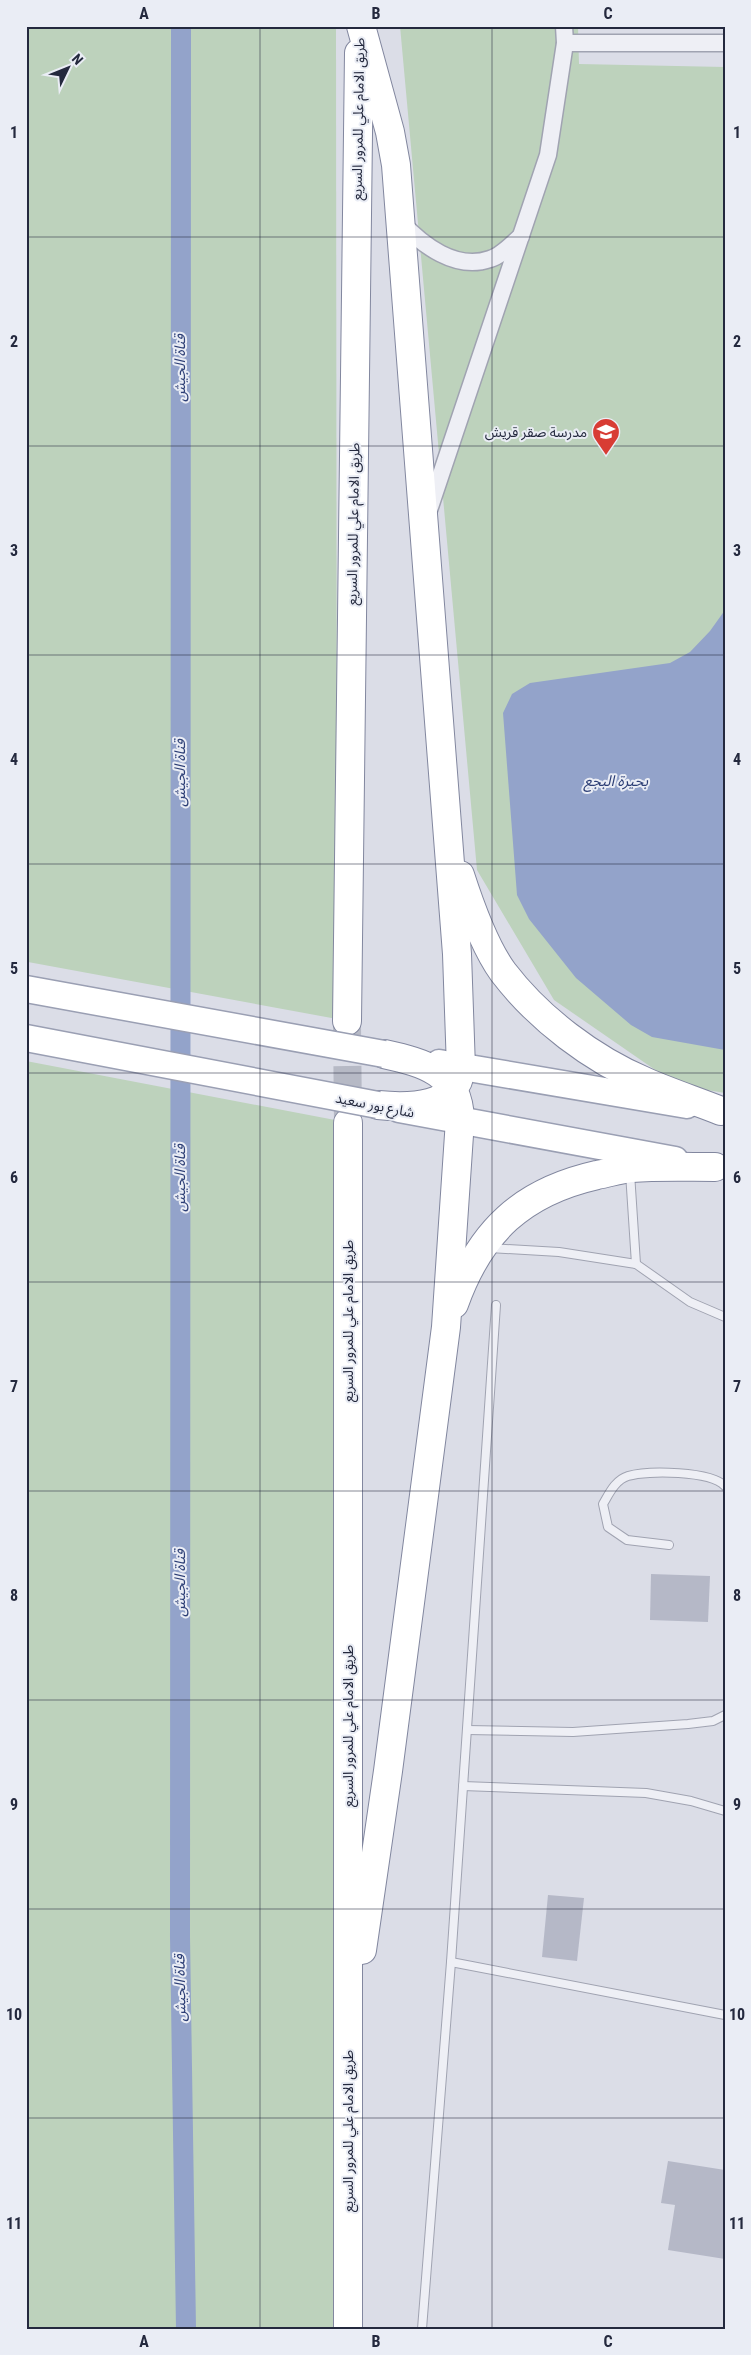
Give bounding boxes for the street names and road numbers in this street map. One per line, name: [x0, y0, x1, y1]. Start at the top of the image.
street label: طريق الامام علي للمرور السريع: [349, 38, 371, 201]
street label: طريق الامام علي للمرور السريع: [344, 443, 366, 606]
street label: شارع بور سعيد: [334, 1089, 416, 1123]
street label: طريق الامام علي للمرور السريع: [340, 1240, 359, 1402]
street label: طريق الامام علي للمرور السريع: [340, 1645, 359, 1807]
street label: طريق الامام علي للمرور السريع: [340, 2050, 359, 2212]

